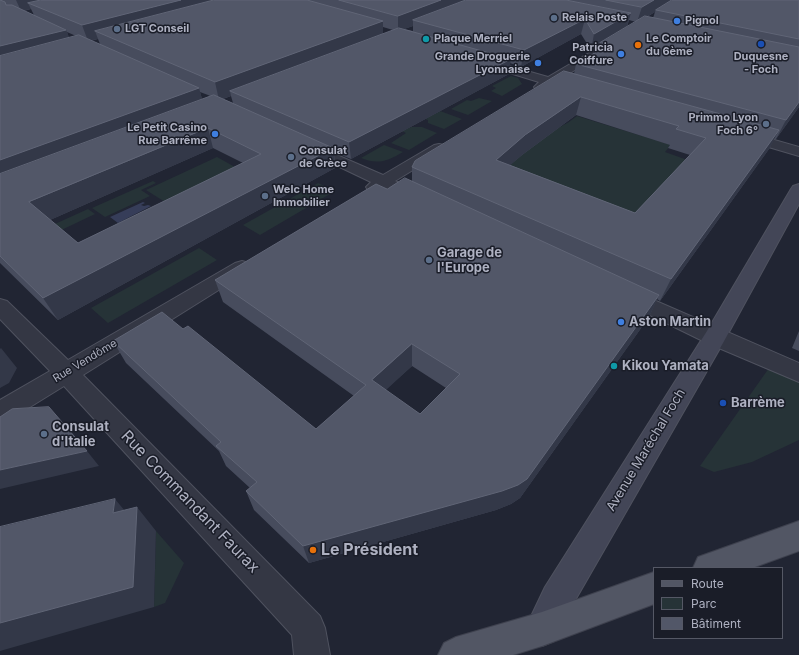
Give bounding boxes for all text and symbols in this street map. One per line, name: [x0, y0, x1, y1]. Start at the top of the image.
place label: Relais Poste: [562, 11, 627, 25]
marker: Relais Poste: [549, 13, 559, 23]
place label: Pignol: [685, 14, 719, 28]
marker: Pignol: [672, 16, 682, 26]
place label: LGT Conseil: [125, 22, 189, 36]
marker: LGT Conseil: [112, 24, 122, 34]
place label: Plaque Merriel: [434, 32, 512, 46]
place label: Le Comptoir du 6ème: [646, 32, 711, 58]
marker: Plaque Merriel: [421, 34, 431, 44]
marker: Duquesne - Foch: [756, 39, 766, 49]
marker: Le Comptoir du 6ème: [633, 40, 643, 50]
place label: Patricia Coiffure: [569, 41, 613, 67]
marker: Patricia Coiffure: [616, 49, 626, 59]
place label: Grande Droguerie Lyonnaise: [435, 50, 530, 76]
place label: Duquesne - Foch: [734, 50, 788, 76]
marker: Grande Droguerie Lyonnaise: [533, 58, 543, 68]
place label: Primmo Lyon Foch 6°: [688, 111, 758, 137]
marker: Primmo Lyon Foch 6°: [761, 119, 771, 129]
place label: Le Petit Casino Rue Barrême: [127, 121, 207, 147]
marker: Le Petit Casino Rue Barrême: [210, 129, 220, 139]
place label: Consulat de Grèce: [299, 144, 347, 170]
marker: Consulat de Grèce: [286, 152, 296, 162]
place label: Welc Home Immobilier: [273, 183, 334, 209]
marker: Welc Home Immobilier: [260, 191, 270, 201]
place label: Garage de l'Europe: [437, 245, 502, 276]
marker: Garage de l'Europe: [424, 255, 434, 265]
place label: Aston Martin: [629, 314, 711, 330]
marker: Aston Martin: [616, 317, 626, 327]
street label: Rue Vendôme: [51, 337, 119, 385]
place label: Kikou Yamata: [622, 358, 709, 374]
marker: Kikou Yamata: [609, 361, 619, 371]
street label: Avenue Maréchal Foch: [603, 386, 689, 514]
place label: Barrème: [731, 395, 785, 411]
marker: Barrème: [718, 398, 728, 408]
place label: Consulat d'Italie: [52, 419, 109, 450]
street label: Rue Commandant Faurax: [117, 427, 263, 577]
marker: Consulat d'Italie: [39, 429, 49, 439]
place label: Le Président: [321, 540, 418, 560]
marker: Le Président: [308, 545, 318, 555]
legend: [653, 567, 783, 639]
text: Route: [691, 576, 724, 591]
text: Parc: [691, 596, 717, 611]
text: Bâtiment: [691, 616, 741, 631]

